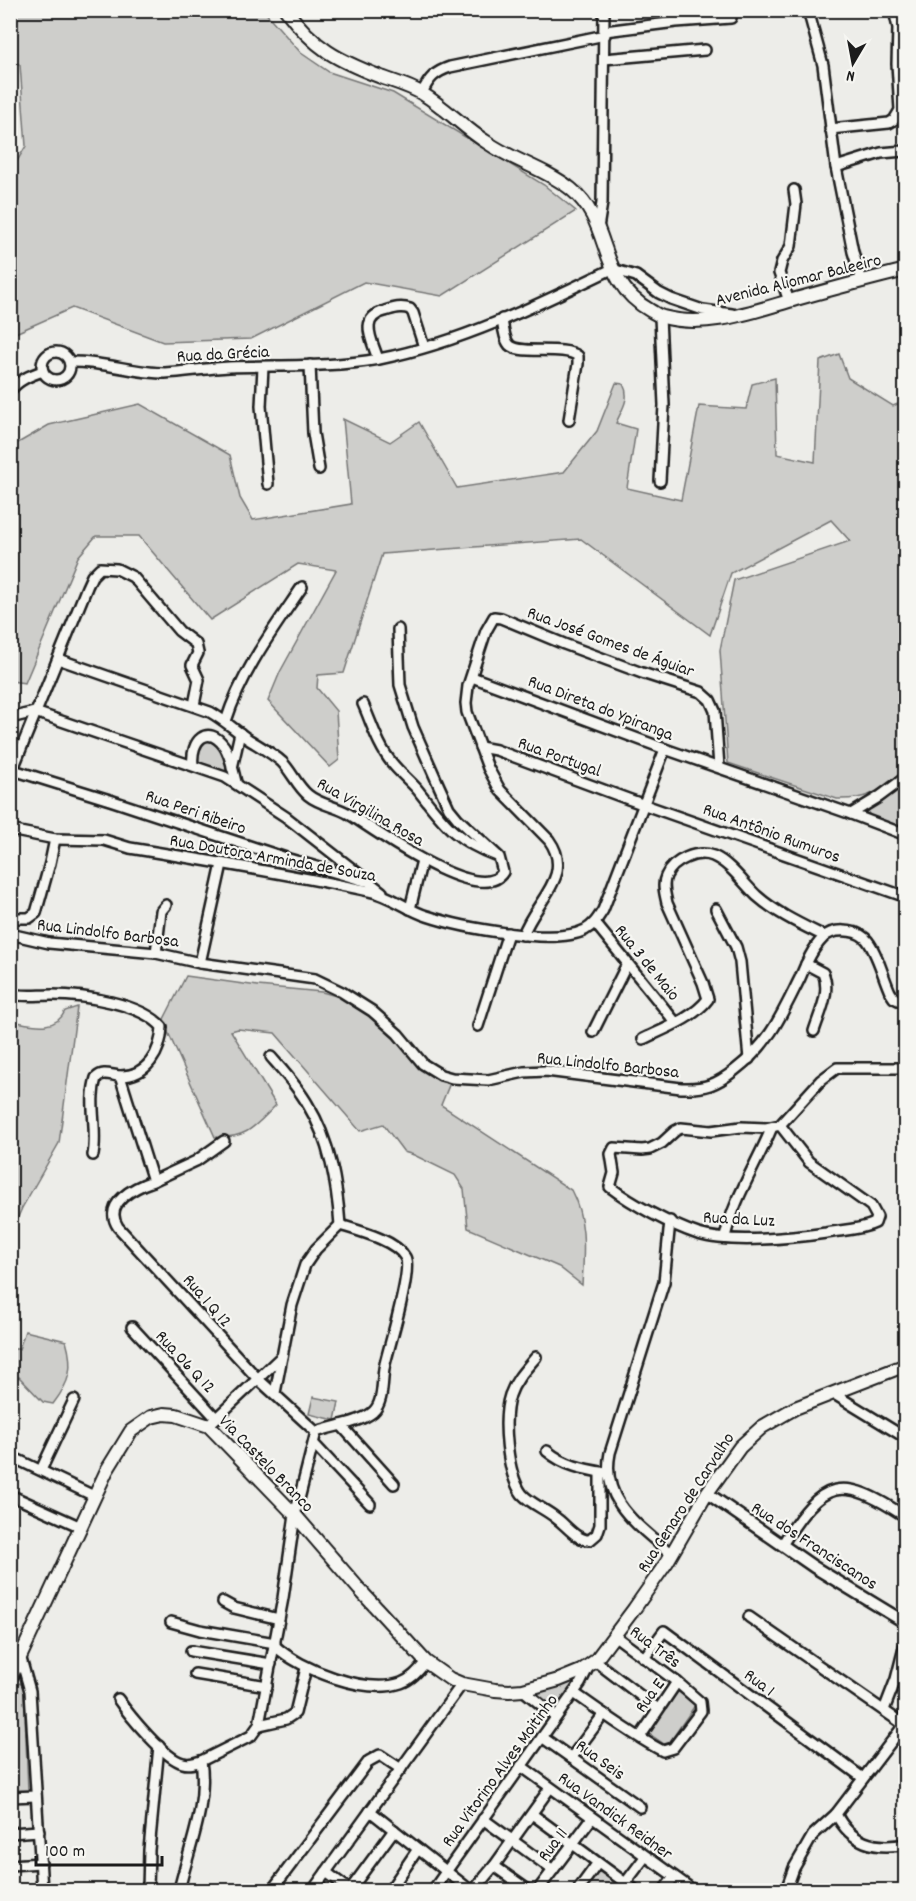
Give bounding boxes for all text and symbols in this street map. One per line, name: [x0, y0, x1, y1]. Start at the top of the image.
north arrow: [823, 33, 883, 93]
text: N: [845, 63, 857, 87]
street label: Avenida Aliomar Baleeiro: [713, 249, 884, 314]
street label: Rua da Grécia: [176, 341, 271, 370]
street label: Rua José Gomes de Águiar: [523, 601, 697, 685]
street label: Rua Direta do Ypiranga: [524, 670, 677, 749]
street label: Rua Portugal: [514, 732, 605, 785]
street label: Rua Virgilina Rosa: [311, 772, 429, 854]
street label: Rua Peri Ribeiro: [141, 784, 249, 842]
street label: Rua Antônio Rumuros: [699, 798, 843, 871]
street label: Rua Doutora Arminda de Souza: [167, 829, 378, 890]
street label: Rua Lindolfo Barbosa: [35, 913, 181, 956]
street label: Rua 3 de Maio: [607, 920, 685, 1007]
street label: Rua Lindolfo Barbosa: [535, 1047, 681, 1086]
street label: Rua da Luz: [702, 1206, 776, 1235]
street label: Rua 1 Q 12: [176, 1269, 236, 1334]
street label: Rua 06 Q 12: [148, 1326, 220, 1400]
street label: Via Castelo Branco: [212, 1410, 319, 1519]
street label: Rua Genaro de Carvalho: [632, 1428, 742, 1578]
street label: Rua dos Franciscanos: [745, 1497, 882, 1597]
street label: Rua Três: [624, 1620, 685, 1676]
street label: Rua 1: [738, 1664, 779, 1704]
street label: Rua E: [630, 1674, 672, 1719]
street label: Rua Vitorino Alves Moitinho: [437, 1690, 565, 1853]
street label: Rua Seis: [570, 1735, 629, 1788]
street label: Rua Vandick Reidner: [552, 1767, 677, 1867]
street label: Rua 11: [533, 1823, 575, 1868]
scale bar: [36, 1829, 162, 1867]
text: 100 m: [45, 1840, 85, 1865]

